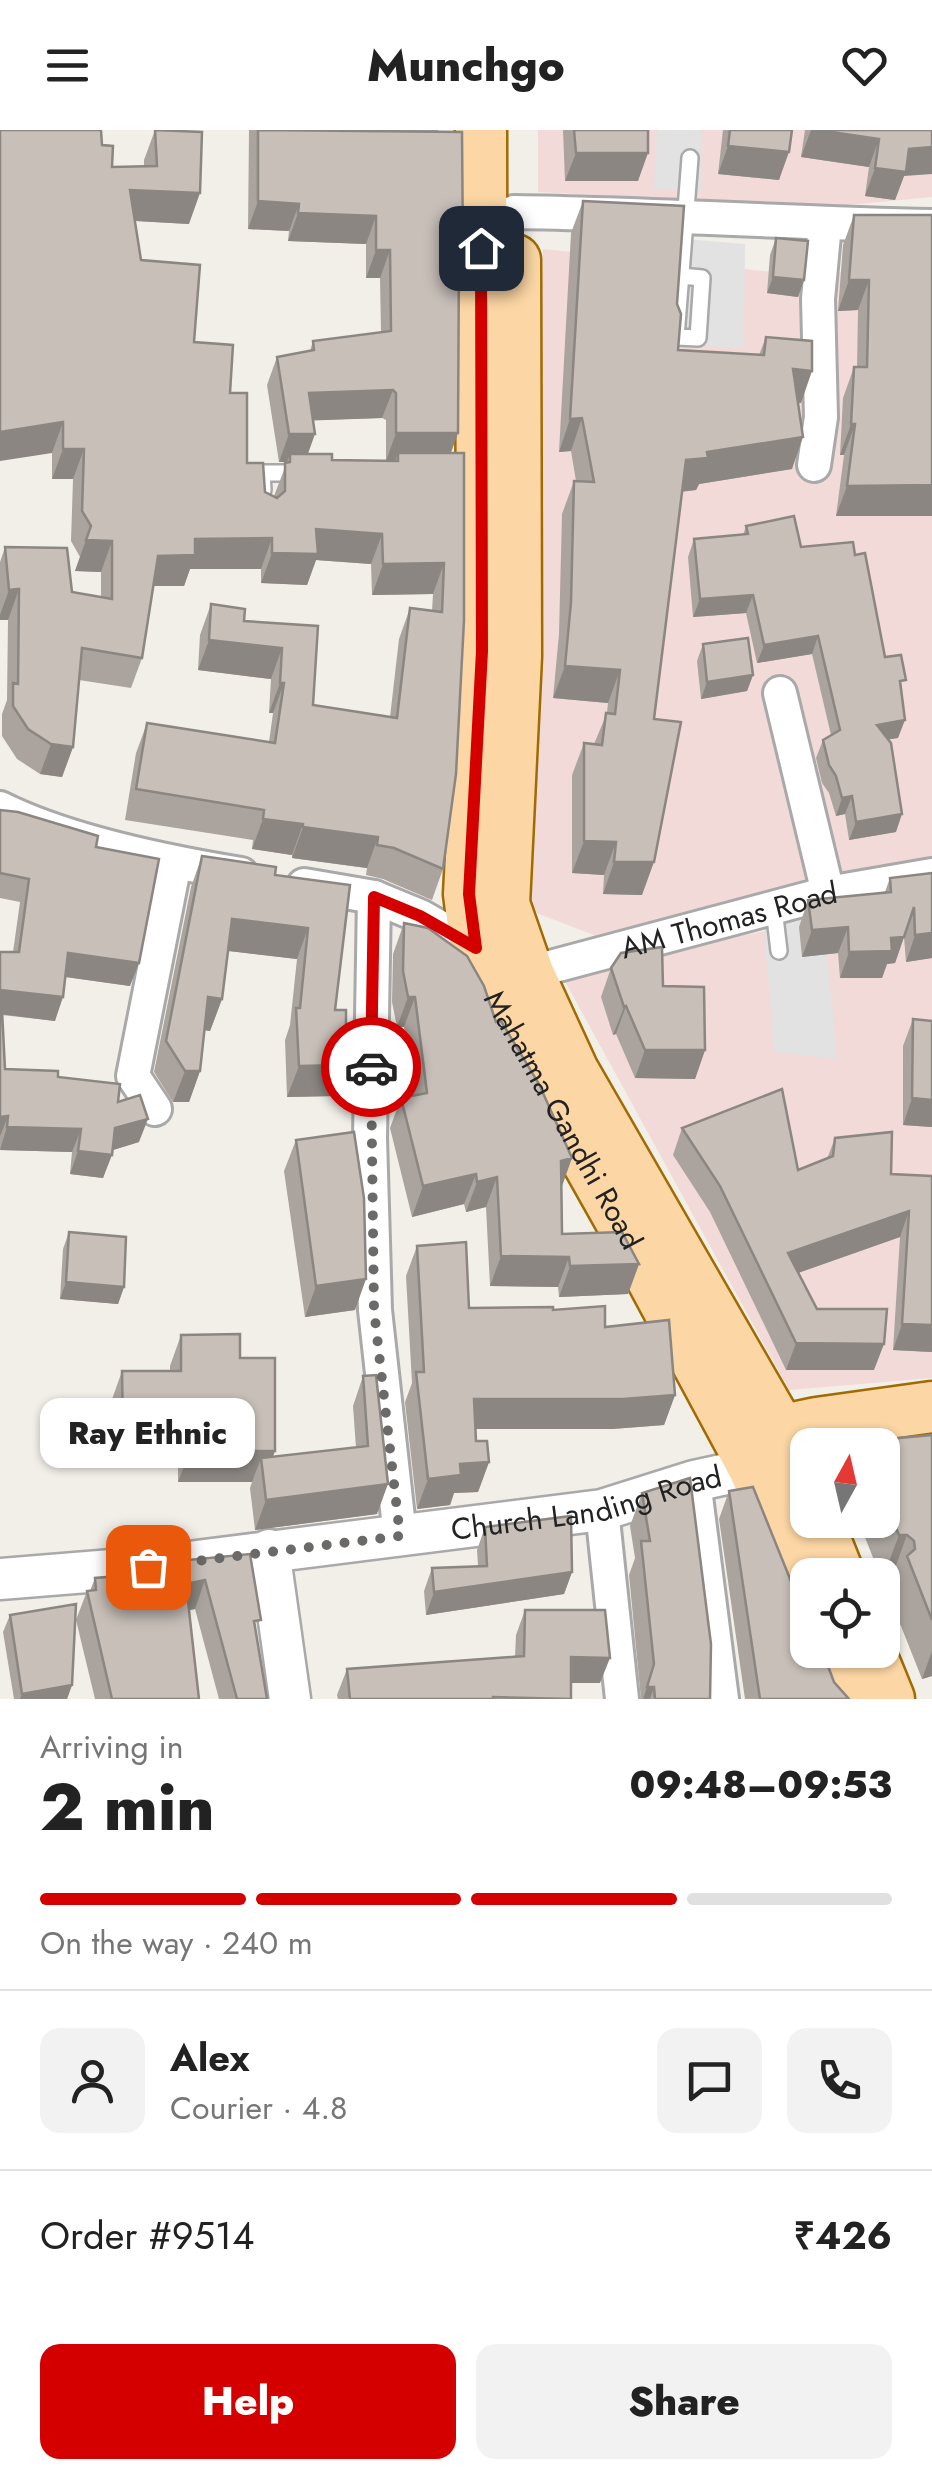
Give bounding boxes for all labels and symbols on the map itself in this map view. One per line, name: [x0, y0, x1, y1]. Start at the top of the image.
pin: [439, 206, 524, 291]
street label: AM Thomas Road: [616, 870, 841, 969]
street label: Mahatma Gandhi Road: [474, 982, 654, 1257]
courier: [321, 1017, 421, 1117]
callout: Ray Ethnic: [41, 1397, 256, 1467]
north arrow: [790, 1428, 900, 1538]
street label: Church Landing Road: [448, 1454, 726, 1550]
pin: [106, 1525, 191, 1610]

